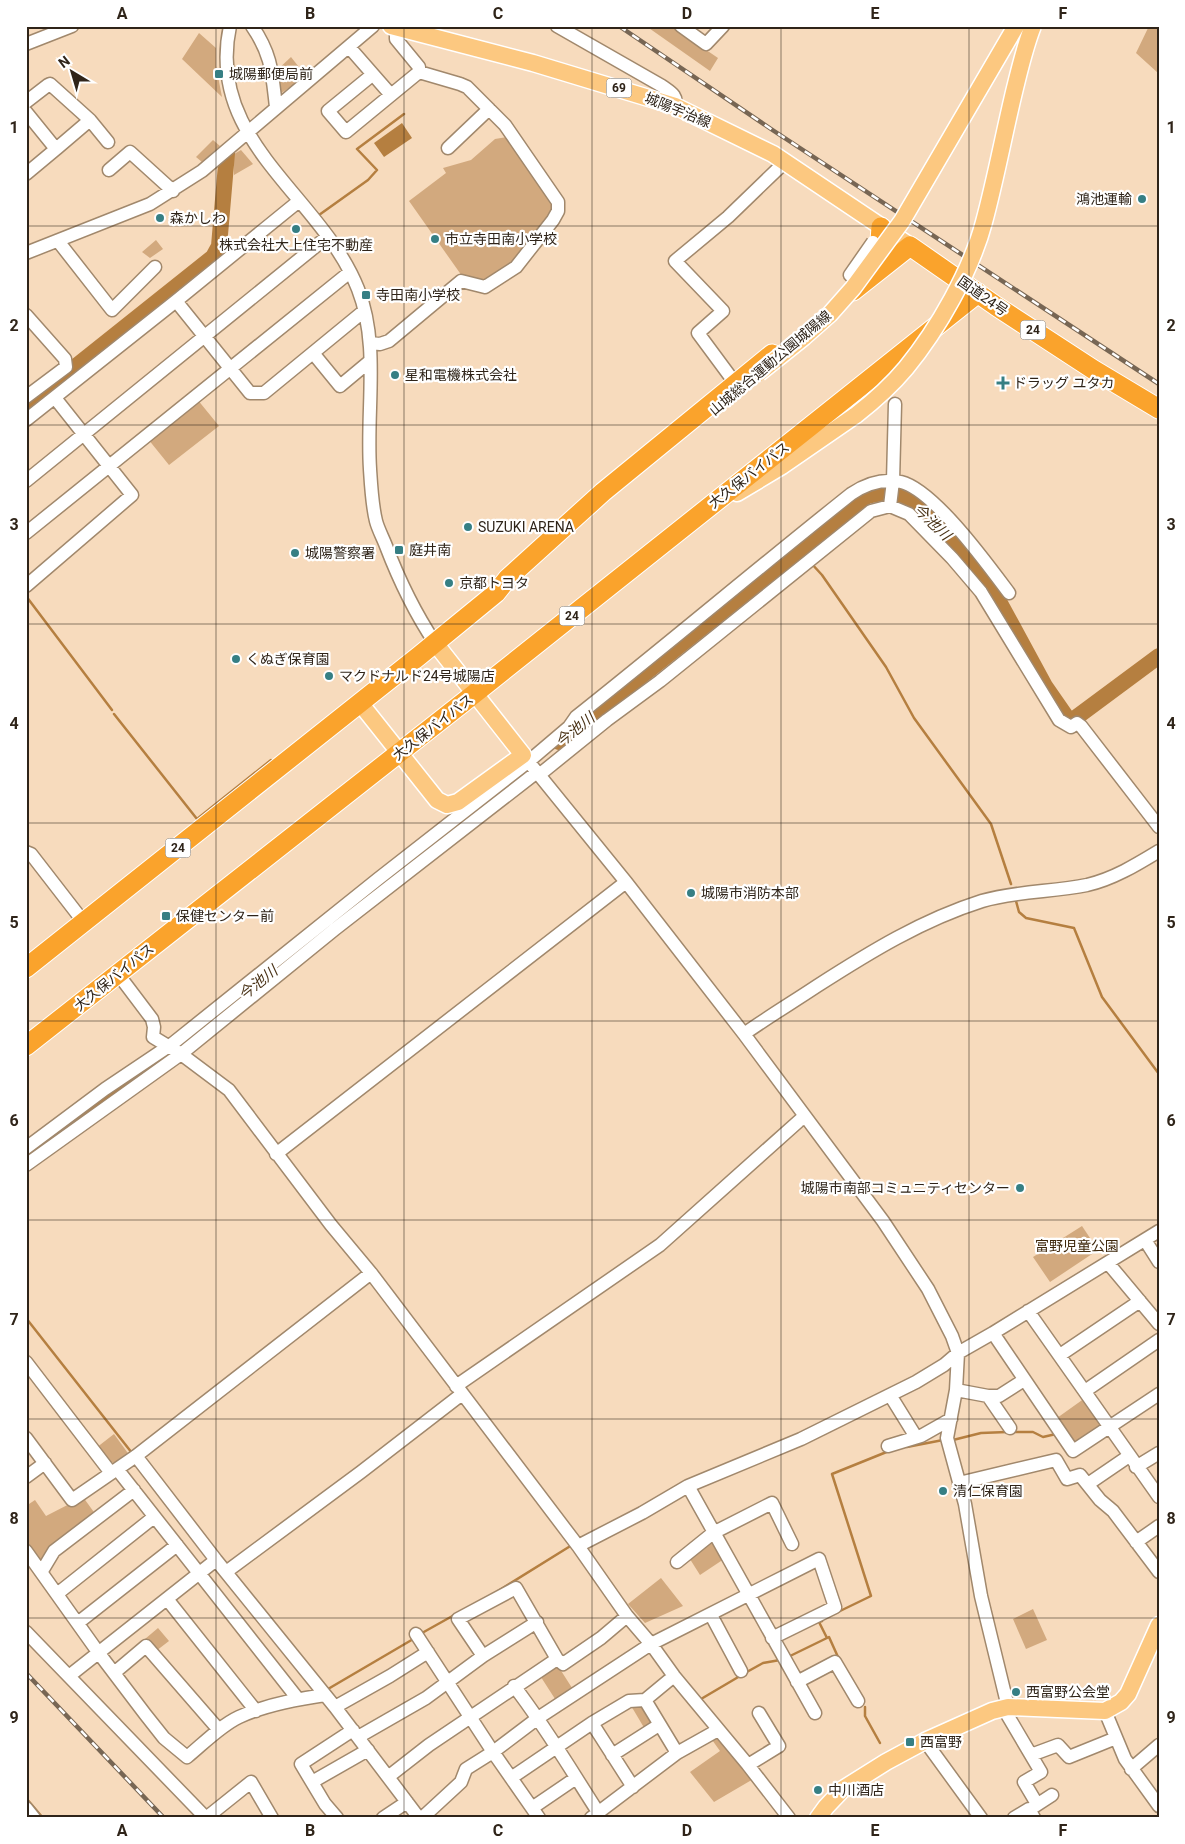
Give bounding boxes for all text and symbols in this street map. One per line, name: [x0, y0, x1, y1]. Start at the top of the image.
text: A: [117, 4, 128, 23]
text: B: [305, 4, 315, 23]
text: C: [493, 4, 503, 23]
text: D: [682, 4, 692, 23]
text: E: [871, 4, 880, 23]
text: F: [1059, 4, 1068, 23]
north arrow: [48, 48, 98, 98]
text: N: [55, 52, 73, 71]
place label: 城陽郵便局前: [229, 66, 313, 82]
marker: 城陽郵便局前: [213, 68, 225, 80]
road number: 69: [606, 78, 632, 98]
street label: 城陽宇治線: [643, 89, 713, 131]
text: 1: [9, 118, 19, 137]
text: 1: [1166, 118, 1176, 137]
place label: 鴻池運輸: [1076, 191, 1132, 207]
marker: 鴻池運輸: [1136, 193, 1148, 205]
place label: 森かしわ: [170, 210, 226, 226]
marker: 森かしわ: [154, 212, 166, 224]
marker: 株式会社大上住宅不動産: [290, 223, 302, 235]
place label: 市立寺田南小学校: [445, 231, 557, 247]
marker: 市立寺田南小学校: [429, 233, 441, 245]
place label: 株式会社大上住宅不動産: [219, 237, 373, 253]
street label: 国道24号: [955, 273, 1011, 319]
place label: 寺田南小学校: [376, 287, 460, 303]
marker: 寺田南小学校: [360, 289, 372, 301]
street label: 山城総合運動公園城陽線: [706, 307, 834, 419]
text: 2: [9, 316, 19, 335]
text: 2: [1166, 316, 1176, 335]
road number: 24: [1020, 320, 1046, 340]
place label: 星和電機株式会社: [405, 367, 517, 383]
marker: 星和電機株式会社: [389, 369, 401, 381]
place label: ドラッグ ユタカ: [1013, 375, 1114, 391]
marker: ドラッグ ユタカ: [997, 377, 1009, 389]
street label: 大久保バイパス: [706, 439, 792, 511]
water label: 今池川: [910, 500, 956, 545]
text: 3: [9, 515, 19, 534]
text: 3: [1166, 515, 1176, 534]
place label: SUZUKI ARENA: [478, 519, 574, 535]
marker: SUZUKI ARENA: [462, 521, 474, 533]
place label: 庭井南: [409, 542, 451, 558]
marker: 庭井南: [393, 544, 405, 556]
place label: 城陽警察署: [305, 545, 375, 561]
marker: 城陽警察署: [289, 547, 301, 559]
place label: 京都トヨタ: [459, 575, 529, 591]
marker: 京都トヨタ: [443, 577, 455, 589]
road number: 24: [560, 606, 584, 626]
place label: くぬぎ保育園: [246, 651, 330, 667]
marker: くぬぎ保育園: [230, 653, 242, 665]
place label: マクドナルド24号城陽店: [339, 668, 495, 684]
marker: マクドナルド24号城陽店: [323, 670, 335, 682]
street label: 大久保バイパス: [390, 691, 476, 763]
water label: 今池川: [552, 708, 600, 751]
text: 4: [9, 714, 19, 733]
text: 4: [1166, 714, 1176, 733]
road number: 24: [166, 838, 190, 858]
place label: 城陽市消防本部: [701, 885, 799, 901]
marker: 城陽市消防本部: [685, 887, 697, 899]
place label: 保健センター前: [176, 908, 274, 924]
marker: 保健センター前: [160, 910, 172, 922]
text: 5: [9, 913, 19, 932]
text: 5: [1166, 913, 1176, 932]
street label: 大久保バイパス: [71, 940, 157, 1014]
water label: 今池川: [235, 961, 283, 1004]
text: 6: [9, 1111, 19, 1130]
text: 6: [1166, 1111, 1176, 1130]
place label: 城陽市南部コミュニティセンター: [801, 1180, 1010, 1196]
marker: 城陽市南部コミュニティセンター: [1014, 1182, 1026, 1194]
park label: 富野児童公園: [1035, 1238, 1119, 1254]
text: 7: [9, 1310, 19, 1329]
text: 7: [1166, 1310, 1176, 1329]
place label: 清仁保育園: [953, 1483, 1023, 1499]
marker: 清仁保育園: [937, 1485, 949, 1497]
text: 8: [9, 1509, 19, 1528]
text: 8: [1166, 1509, 1176, 1528]
place label: 西富野公会堂: [1026, 1684, 1110, 1700]
marker: 西富野公会堂: [1010, 1686, 1022, 1698]
text: 9: [9, 1708, 19, 1727]
text: 9: [1166, 1708, 1176, 1727]
place label: 西富野: [920, 1734, 962, 1750]
marker: 西富野: [904, 1736, 916, 1748]
place label: 中川酒店: [828, 1782, 884, 1798]
marker: 中川酒店: [812, 1784, 824, 1796]
text: A: [117, 1821, 128, 1840]
text: B: [305, 1821, 315, 1840]
text: C: [493, 1821, 503, 1840]
text: D: [682, 1821, 692, 1840]
text: E: [871, 1821, 880, 1840]
text: F: [1059, 1821, 1068, 1840]

